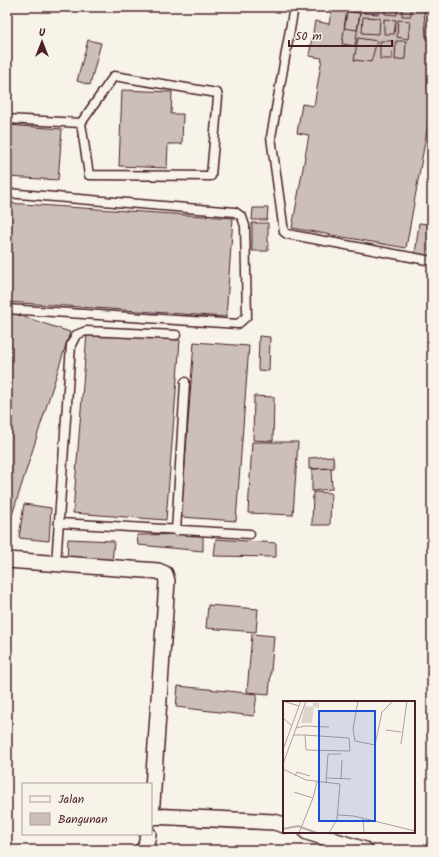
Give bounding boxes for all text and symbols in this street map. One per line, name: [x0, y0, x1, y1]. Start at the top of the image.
north arrow: [22, 22, 62, 62]
scale bar: [289, 22, 392, 48]
text: U: [39, 24, 46, 42]
text: 50 m: [295, 27, 322, 46]
inset map: [283, 701, 415, 833]
legend: [22, 783, 152, 835]
text: Jalan: [58, 790, 84, 809]
text: Bangunan: [58, 810, 108, 829]

